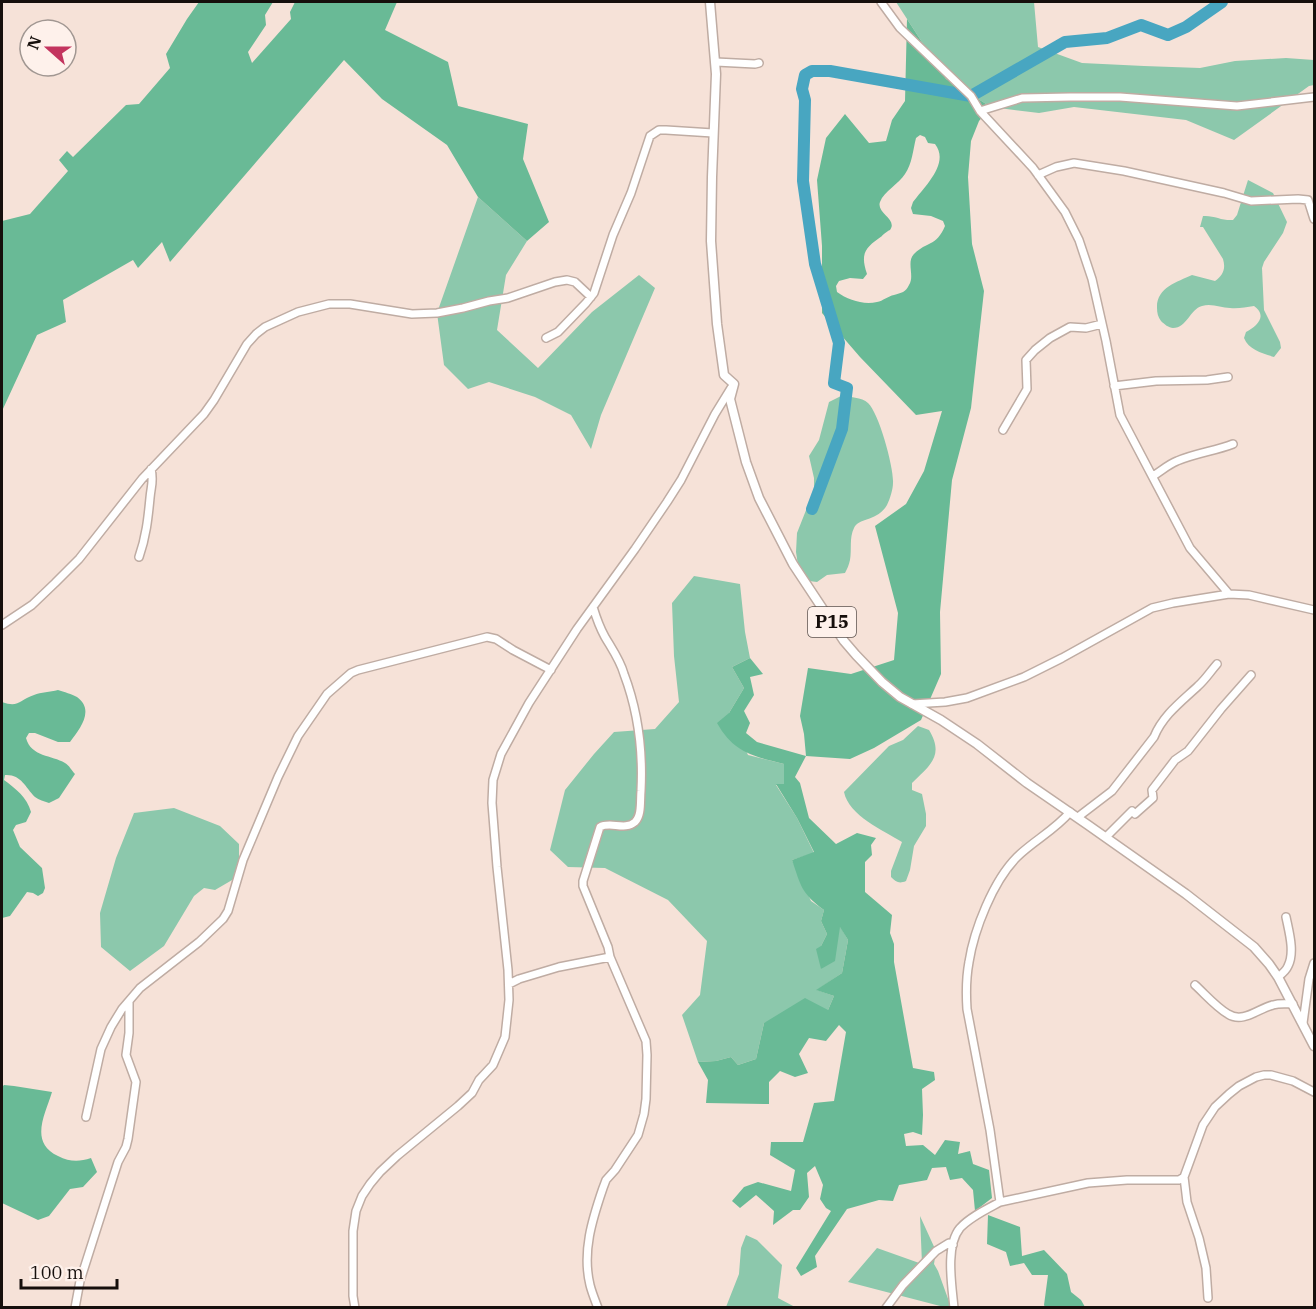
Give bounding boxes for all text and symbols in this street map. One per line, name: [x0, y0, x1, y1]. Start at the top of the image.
north arrow: [18, 18, 78, 78]
text: N: [22, 33, 46, 52]
road number: P15: [808, 607, 856, 637]
scale bar: [21, 1252, 117, 1290]
text: 100 m: [30, 1261, 84, 1284]

